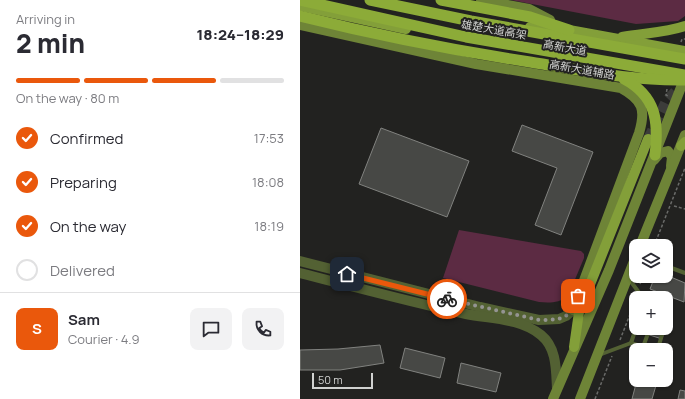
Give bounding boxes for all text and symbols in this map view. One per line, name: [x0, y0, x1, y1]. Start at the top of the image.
text: Arriving in: [16, 10, 75, 28]
street label: 雄楚大道高架: [460, 16, 528, 42]
text: 18:24–18:29: [197, 24, 284, 45]
text: 2 min: [16, 25, 85, 61]
street label: 高新大道: [542, 36, 588, 58]
street label: 高新大道辅路: [548, 56, 616, 82]
text: On the way · 80 m: [16, 89, 119, 107]
icon: check: [16, 127, 38, 149]
text: Confirmed: [50, 128, 123, 149]
text: 17:53: [254, 129, 284, 147]
icon: check: [16, 171, 38, 193]
text: Preparing: [50, 172, 117, 193]
text: 18:08: [252, 173, 284, 191]
icon: check: [16, 215, 38, 237]
text: On the way: [50, 216, 126, 237]
text: 18:19: [254, 217, 284, 235]
map controls: [629, 239, 673, 387]
button: layers: [629, 239, 673, 283]
pin: [330, 257, 364, 291]
text: Delivered: [50, 260, 115, 281]
icon: home: [336, 263, 358, 285]
courier: [427, 279, 467, 319]
pin: [561, 279, 595, 313]
icon: bag: [567, 285, 589, 307]
icon: bike: [436, 288, 458, 310]
button: +: [629, 291, 673, 335]
button: chat: [190, 308, 232, 350]
button: phone: [242, 308, 284, 350]
text: Sam: [68, 309, 100, 330]
text: S: [32, 318, 42, 339]
text: Courier · 4.9: [68, 330, 140, 348]
button: −: [629, 343, 673, 387]
scale bar: [312, 371, 373, 390]
text: 50 m: [318, 372, 343, 387]

